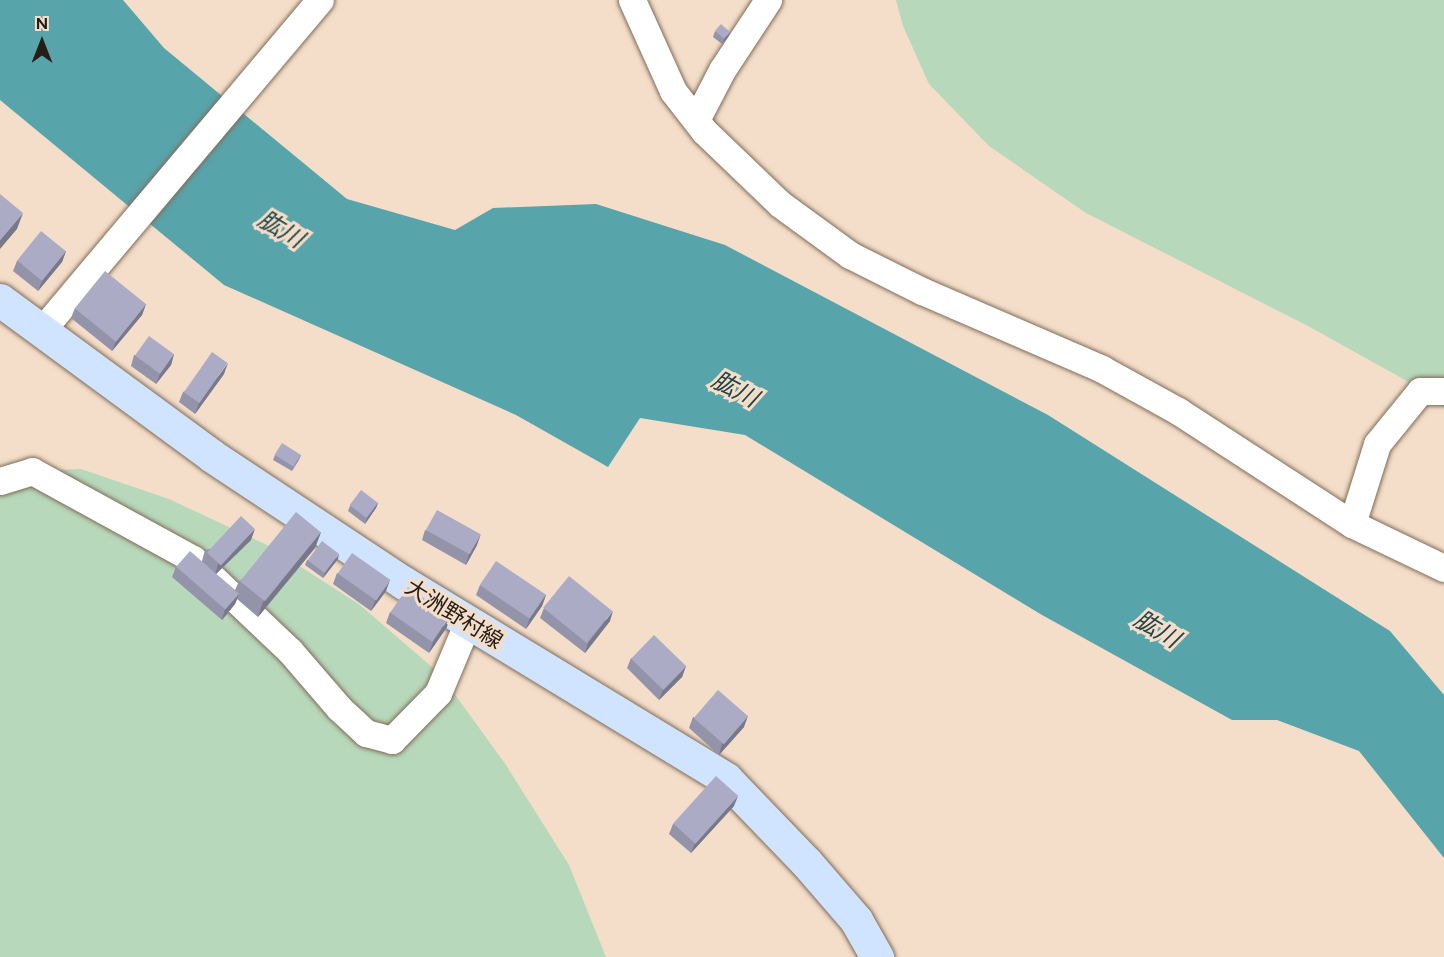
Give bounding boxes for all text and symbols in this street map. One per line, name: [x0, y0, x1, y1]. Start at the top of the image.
north arrow: [12, 12, 72, 72]
text: N: [36, 14, 48, 33]
water label: 肱川: [253, 204, 309, 254]
water label: 肱川: [707, 365, 763, 413]
street label: 大洲野村線: [400, 574, 508, 654]
water label: 肱川: [1129, 604, 1185, 654]

